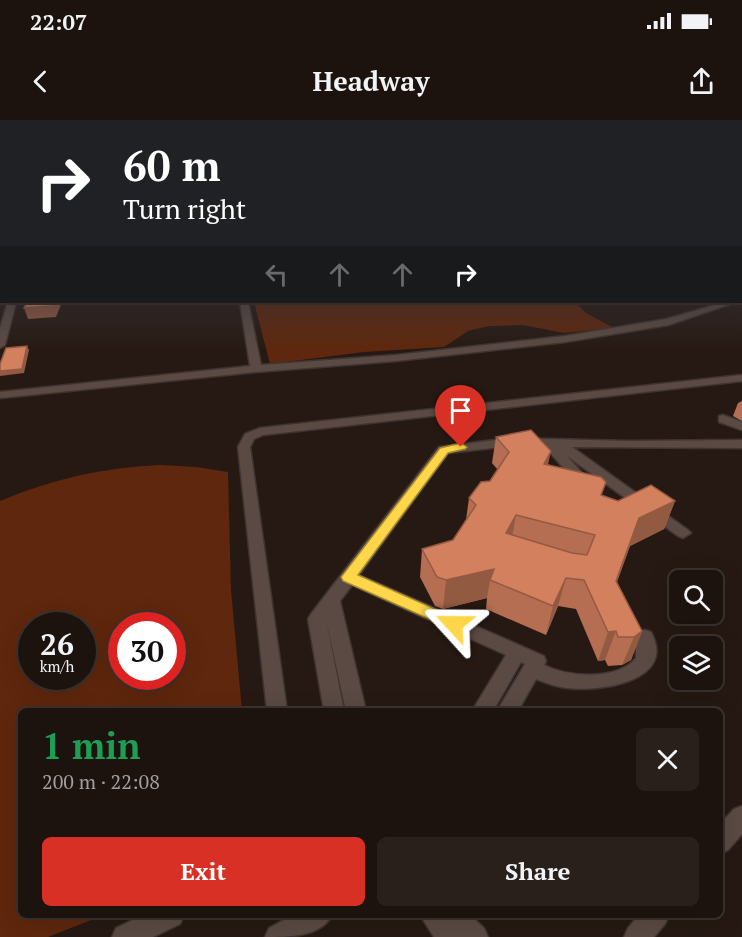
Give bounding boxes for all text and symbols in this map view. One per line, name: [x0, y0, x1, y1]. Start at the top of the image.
text: 22:07: [30, 7, 87, 36]
text: Headway: [313, 63, 429, 99]
icon: back: [24, 65, 57, 98]
icon: share: [685, 65, 718, 98]
text: 60 m: [123, 137, 221, 193]
icon: right: [24, 144, 102, 222]
text: Turn right: [123, 191, 246, 227]
icon: left: [260, 258, 293, 291]
icon: ahead: [323, 258, 356, 291]
icon: ahead: [386, 258, 419, 291]
icon: right: [449, 258, 482, 291]
pin: [435, 385, 486, 447]
icon: arrive: [444, 394, 477, 427]
map controls: [669, 570, 723, 690]
button: search: [669, 570, 723, 624]
position arrow: [422, 592, 486, 656]
speed limit sign: 30: [108, 612, 186, 690]
text: 26: [40, 624, 74, 664]
button: layers: [669, 636, 723, 690]
text: km/h: [40, 656, 74, 676]
text: 1 min: [42, 722, 140, 769]
button: close: [636, 728, 699, 791]
text: 200 m · 22:08: [42, 768, 160, 795]
button: Exit: [42, 837, 365, 906]
button: Share: [377, 837, 699, 906]

